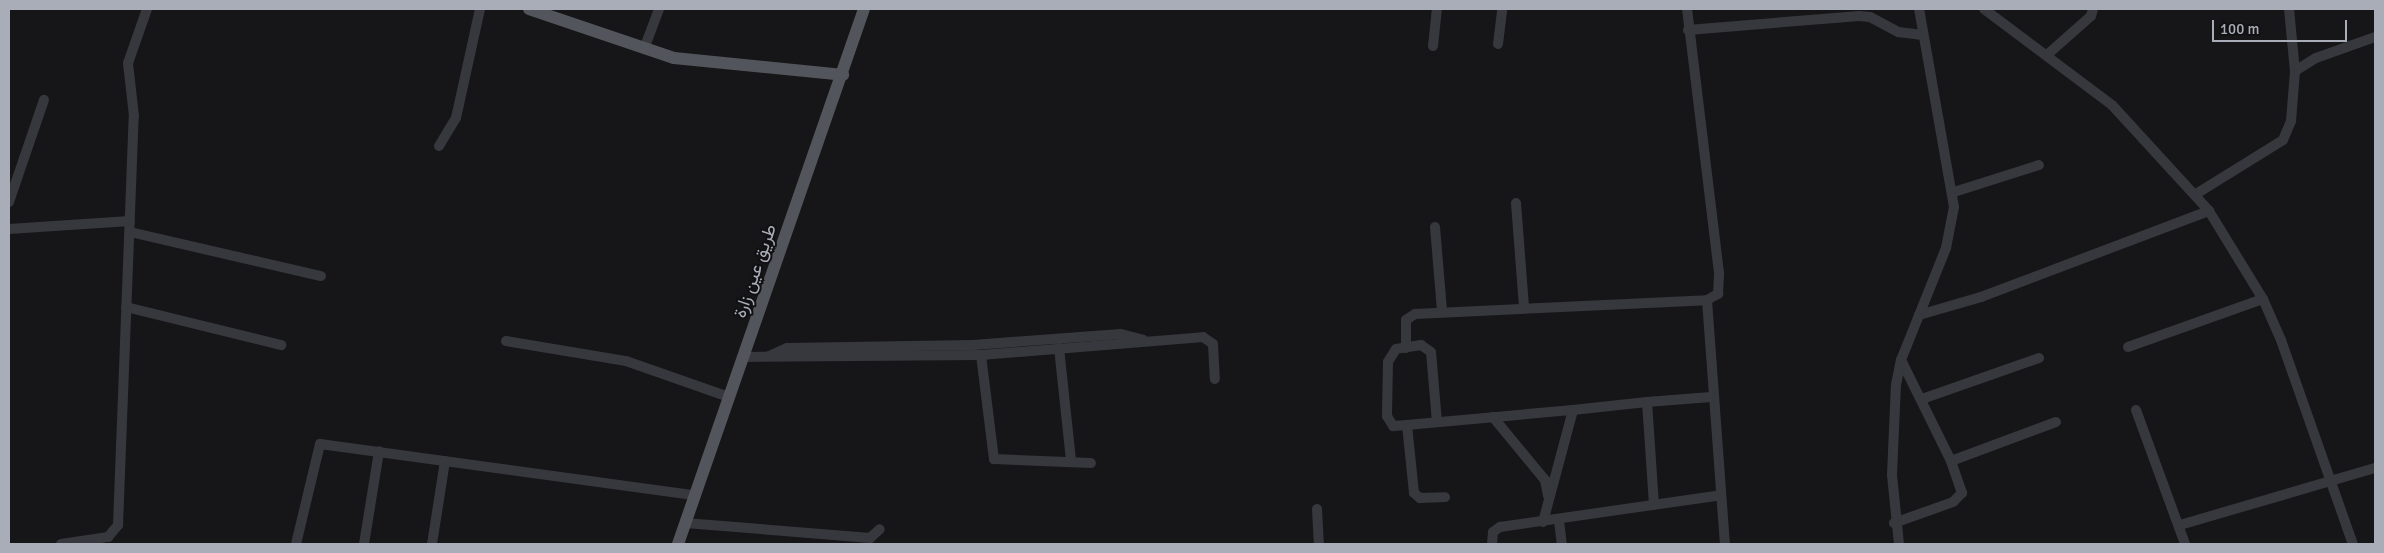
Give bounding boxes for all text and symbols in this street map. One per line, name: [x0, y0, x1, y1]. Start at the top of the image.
scale bar: [2214, 10, 2349, 42]
text: 100 m: [2220, 20, 2260, 38]
street label: طريق عين زارة: [729, 221, 781, 321]

